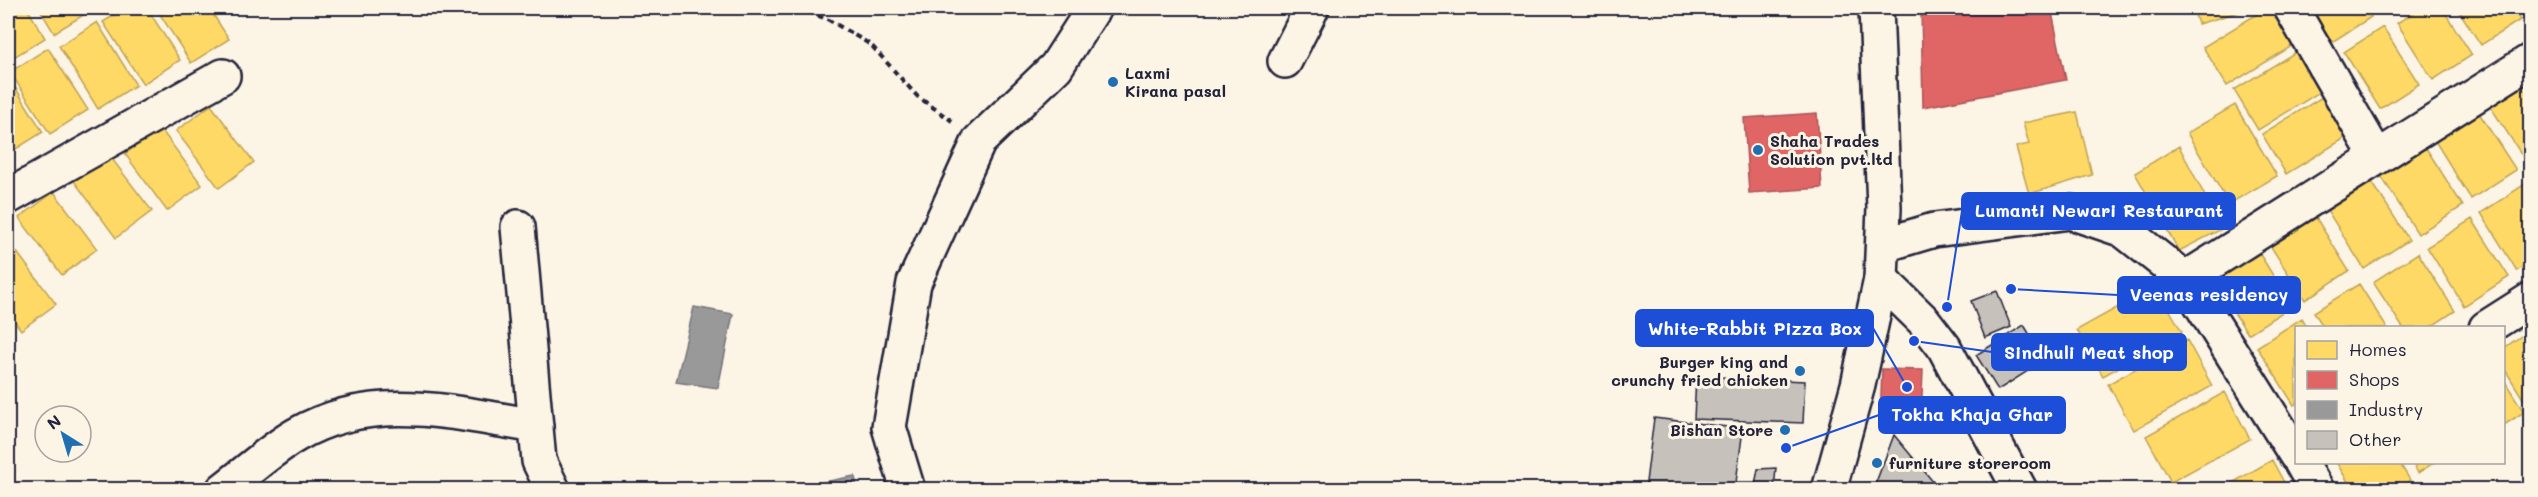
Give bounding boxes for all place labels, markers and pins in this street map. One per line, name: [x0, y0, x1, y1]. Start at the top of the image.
place label: Laxmi Kirana pasal: [1125, 62, 1226, 101]
marker: Laxmi Kirana pasal: [1106, 75, 1120, 89]
place label: Shaha Trades Solution pvt.ltd: [1770, 130, 1893, 169]
marker: Shaha Trades Solution pvt.ltd: [1751, 143, 1765, 157]
callout: Lumanti Newari Restaurant: [1962, 193, 2235, 229]
callout: Veenas residency: [2118, 277, 2300, 313]
callout: White-Rabbit Pizza Box: [1636, 310, 1873, 346]
callout: Sindhuli Meat shop: [1992, 334, 2186, 370]
place label: Burger king and crunchy fried chicken: [1611, 351, 1788, 390]
marker: Burger king and crunchy fried chicken: [1793, 364, 1807, 378]
callout: Tokha Khaja Ghar: [1879, 397, 2065, 433]
place label: Bishan Store: [1670, 419, 1773, 440]
marker: Bishan Store: [1778, 423, 1792, 437]
place label: furniture storeroom: [1889, 452, 2051, 473]
marker: furniture storeroom: [1870, 456, 1884, 470]

